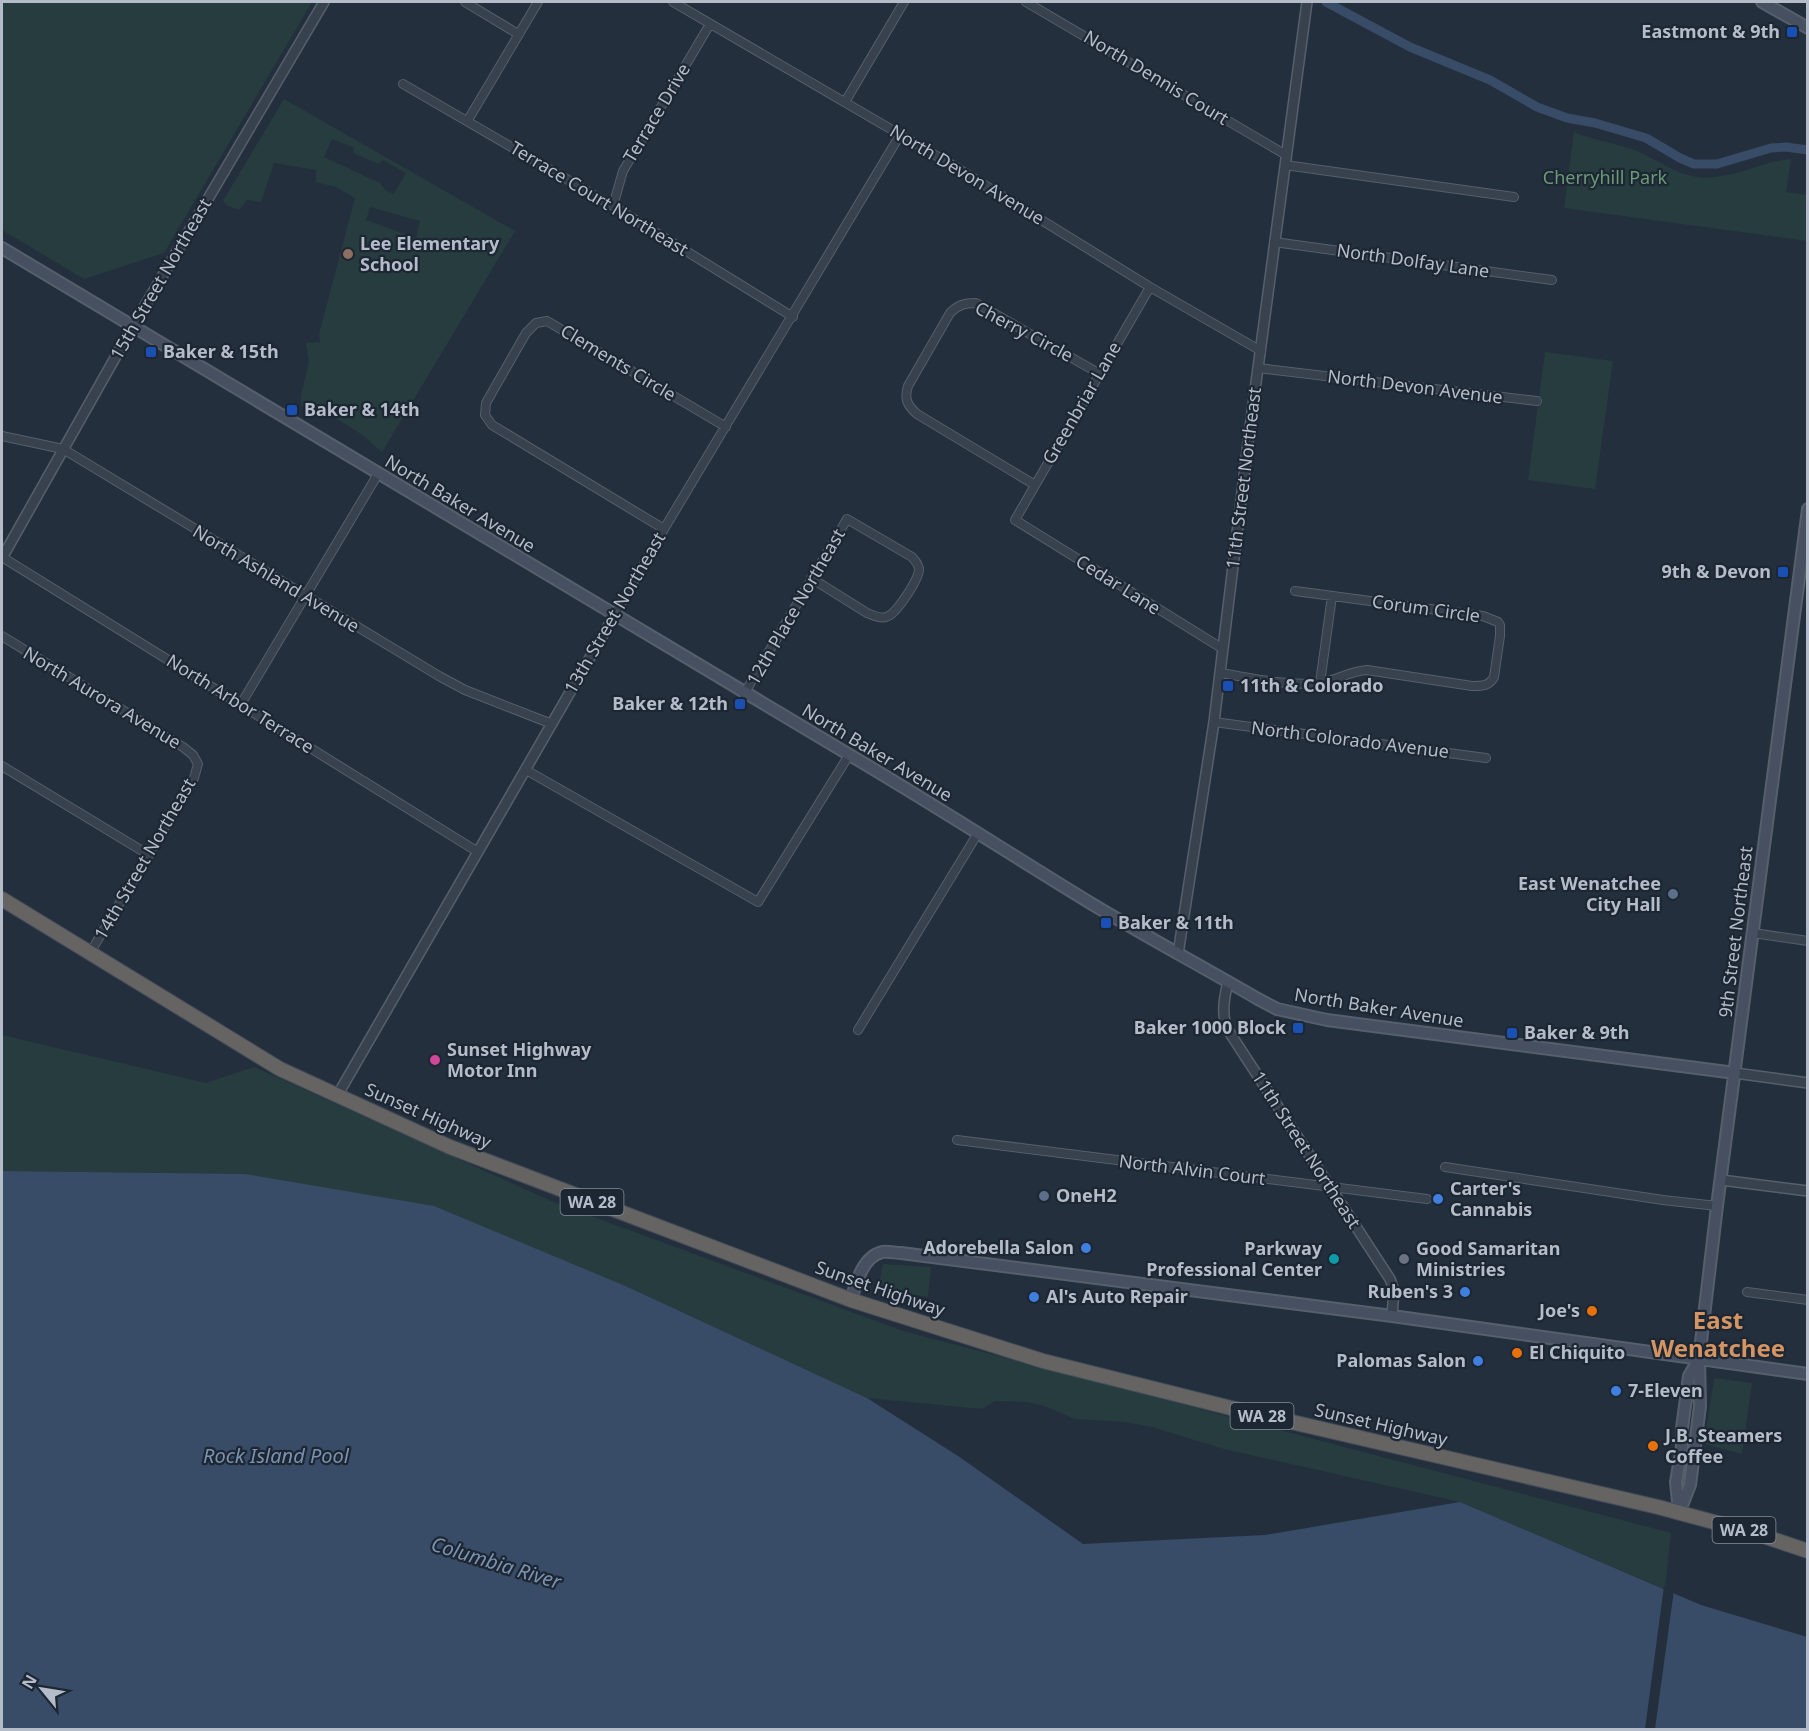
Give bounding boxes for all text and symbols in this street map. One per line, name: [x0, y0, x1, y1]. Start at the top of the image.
place label: Eastmont & 9th: [1641, 19, 1780, 43]
street label: North Dennis Court: [1080, 24, 1234, 130]
marker: Eastmont & 9th: [1785, 25, 1799, 39]
street label: Terrace Drive: [617, 59, 695, 166]
street label: North Devon Avenue: [886, 118, 1049, 230]
street label: Terrace Court Northeast: [506, 135, 694, 261]
park label: Cherryhill Park: [1543, 165, 1668, 189]
street label: 15th Street Northeast: [104, 193, 216, 364]
place label: Lee Elementary School: [360, 231, 500, 276]
street label: North Dolfay Lane: [1335, 237, 1491, 283]
marker: Lee Elementary School: [341, 247, 355, 261]
street label: Cherry Circle: [971, 295, 1078, 367]
street label: Clements Circle: [556, 318, 681, 406]
street label: Greenbriar Lane: [1036, 337, 1126, 468]
place label: Baker & 15th: [163, 339, 279, 363]
marker: Baker & 15th: [144, 345, 158, 359]
street label: North Devon Avenue: [1326, 363, 1504, 409]
street label: 11th Street Northeast: [1220, 385, 1266, 570]
place label: Baker & 14th: [304, 397, 420, 421]
marker: Baker & 14th: [285, 403, 299, 417]
street label: North Baker Avenue: [381, 449, 540, 558]
street label: North Ashland Avenue: [189, 519, 364, 637]
street label: 12th Place Northeast: [740, 523, 850, 689]
street label: 13th Street Northeast: [558, 527, 670, 698]
street label: Cedar Lane: [1072, 549, 1165, 620]
place label: 9th & Devon: [1662, 559, 1771, 583]
marker: 9th & Devon: [1776, 565, 1790, 579]
street label: Corum Circle: [1371, 589, 1482, 627]
street label: North Aurora Avenue: [19, 641, 186, 754]
street label: North Arbor Terrace: [162, 648, 319, 758]
place label: 11th & Colorado: [1240, 673, 1383, 697]
marker: 11th & Colorado: [1221, 679, 1235, 693]
place label: Baker & 12th: [612, 691, 728, 715]
marker: Baker & 12th: [733, 697, 747, 711]
street label: North Baker Avenue: [798, 698, 957, 807]
street label: North Colorado Avenue: [1250, 715, 1450, 763]
street label: 14th Street Northeast: [88, 773, 200, 944]
street label: 9th Street Northeast: [1713, 844, 1757, 1019]
place label: East Wenatchee City Hall: [1518, 871, 1661, 916]
marker: East Wenatchee City Hall: [1666, 887, 1680, 901]
place label: Baker & 11th: [1118, 910, 1234, 934]
marker: Baker & 11th: [1099, 916, 1113, 930]
street label: North Baker Avenue: [1293, 982, 1466, 1032]
place label: Baker 1000 Block: [1134, 1015, 1287, 1039]
place label: Baker & 9th: [1524, 1020, 1629, 1044]
marker: Baker 1000 Block: [1291, 1021, 1305, 1035]
marker: Baker & 9th: [1505, 1026, 1519, 1040]
place label: Sunset Highway Motor Inn: [447, 1037, 592, 1082]
marker: Sunset Highway Motor Inn: [428, 1053, 442, 1067]
street label: 11th Street Northeast: [1247, 1066, 1367, 1233]
street label: Sunset Highway: [362, 1077, 496, 1154]
street label: North Alvin Court: [1118, 1148, 1267, 1190]
place label: Carter's Cannabis: [1450, 1176, 1532, 1221]
place label: OneH2: [1056, 1183, 1117, 1207]
road number: WA 28: [560, 1189, 624, 1215]
marker: OneH2: [1037, 1189, 1051, 1203]
marker: Carter's Cannabis: [1431, 1192, 1445, 1206]
place label: Adorebella Salon: [923, 1235, 1074, 1259]
place label: Parkway Professional Center: [1146, 1236, 1323, 1281]
place label: Good Samaritan Ministries: [1416, 1236, 1560, 1281]
marker: Adorebella Salon: [1079, 1241, 1093, 1255]
marker: Parkway Professional Center: [1327, 1252, 1341, 1266]
marker: Good Samaritan Ministries: [1397, 1252, 1411, 1266]
street label: Sunset Highway: [812, 1255, 949, 1322]
place label: Ruben's 3: [1368, 1279, 1453, 1303]
place label: Al's Auto Repair: [1046, 1284, 1188, 1308]
marker: Ruben's 3: [1458, 1285, 1472, 1299]
marker: Al's Auto Repair: [1027, 1290, 1041, 1304]
place label: Joe's: [1537, 1298, 1580, 1322]
district label: East Wenatchee: [1651, 1303, 1785, 1364]
marker: Joe's: [1585, 1304, 1599, 1318]
place label: El Chiquito: [1529, 1340, 1625, 1364]
marker: El Chiquito: [1510, 1346, 1524, 1360]
place label: Palomas Salon: [1336, 1348, 1466, 1372]
marker: Palomas Salon: [1471, 1354, 1485, 1368]
place label: 7-Eleven: [1628, 1378, 1703, 1402]
marker: 7-Eleven: [1609, 1384, 1623, 1398]
street label: Sunset Highway: [1312, 1397, 1451, 1451]
road number: WA 28: [1230, 1403, 1294, 1429]
place label: J.B. Steamers Coffee: [1663, 1423, 1782, 1468]
marker: J.B. Steamers Coffee: [1646, 1439, 1660, 1453]
water label: Rock Island Pool: [203, 1442, 350, 1469]
road number: WA 28: [1712, 1517, 1776, 1543]
water label: Columbia River: [428, 1530, 565, 1595]
north arrow: [12, 1659, 72, 1719]
text: N: [16, 1670, 42, 1693]

